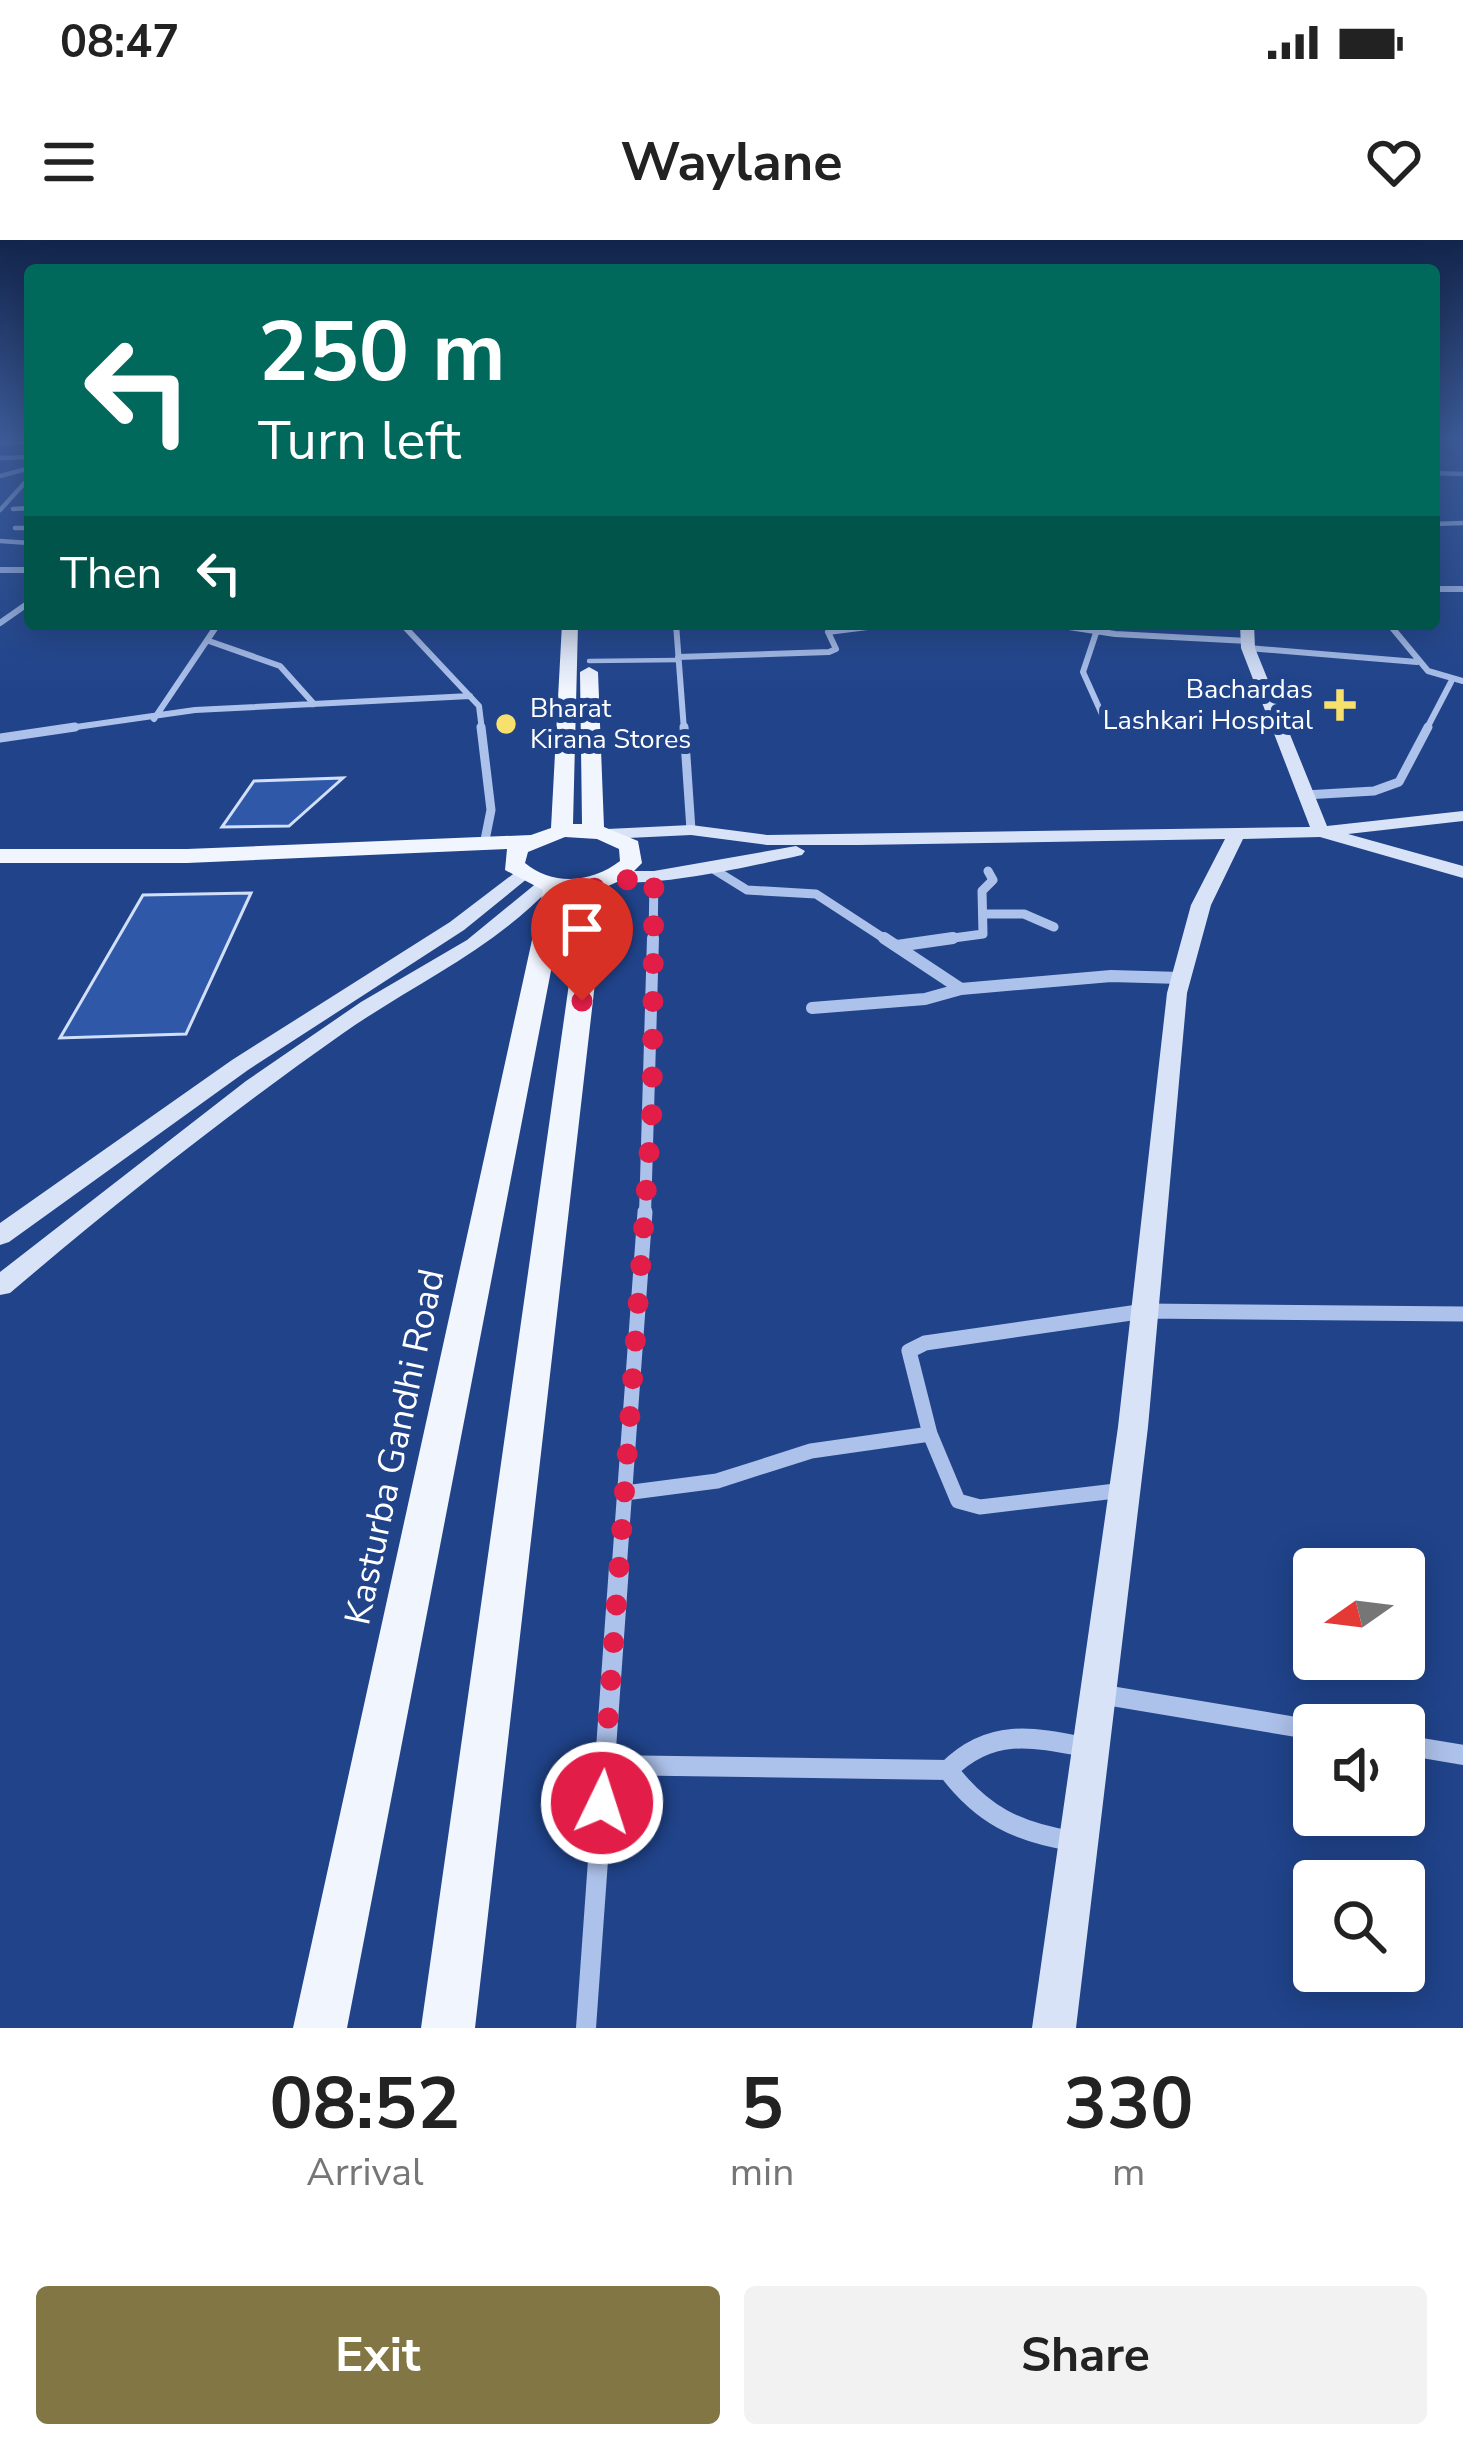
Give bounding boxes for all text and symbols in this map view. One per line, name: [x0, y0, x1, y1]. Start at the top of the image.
text: 08:47: [60, 12, 179, 73]
text: Waylane: [620, 125, 843, 199]
icon: menu: [36, 129, 102, 195]
icon: heart: [1361, 129, 1427, 195]
text: 250 m: [258, 295, 506, 410]
icon: left: [60, 312, 216, 468]
text: Turn left: [258, 404, 461, 478]
icon: left: [186, 540, 252, 606]
text: Then: [60, 543, 162, 604]
place label: Bachardas Lashkari Hospital: [1103, 671, 1313, 739]
marker: Bachardas Lashkari Hospital: [1324, 689, 1356, 721]
place label: Bharat Kirana Stores: [530, 690, 691, 758]
marker: Bharat Kirana Stores: [493, 711, 519, 737]
pin: [531, 878, 633, 1001]
icon: arrive: [549, 896, 615, 962]
street label: Kasturba Gandhi Road: [333, 1265, 457, 1629]
north arrow: [1293, 1548, 1425, 1680]
map controls: [1293, 1548, 1425, 1992]
button: sound: [1293, 1704, 1425, 1836]
position arrow: [539, 1740, 665, 1866]
button: search: [1293, 1860, 1425, 1992]
text: 08:52: [270, 2055, 460, 2153]
text: 5: [740, 2055, 784, 2153]
text: 330: [1064, 2055, 1193, 2153]
text: Arrival: [306, 2146, 424, 2199]
text: min: [730, 2146, 794, 2199]
text: m: [1112, 2146, 1145, 2199]
button: Exit: [36, 2286, 720, 2424]
button: Share: [744, 2286, 1427, 2424]

